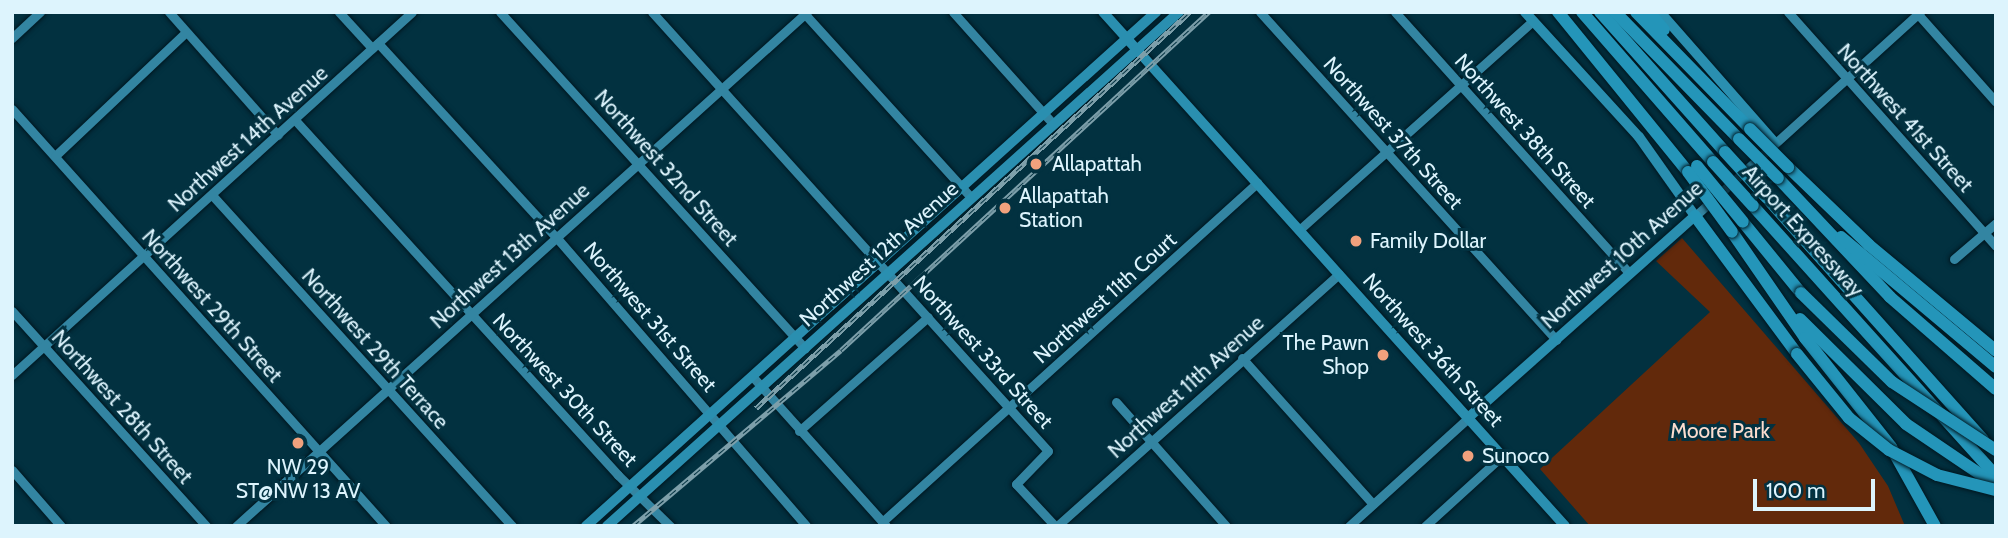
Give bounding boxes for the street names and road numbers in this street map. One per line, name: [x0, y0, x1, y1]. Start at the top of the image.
street label: Northwest 41st Street: [1832, 39, 1978, 197]
street label: Northwest 38th Street: [1449, 49, 1601, 213]
street label: Northwest 37th Street: [1318, 52, 1468, 214]
street label: Northwest 14th Avenue: [163, 61, 333, 217]
street label: Northwest 32nd Street: [589, 85, 743, 251]
street label: Airport Expressway: [1737, 160, 1869, 302]
street label: Northwest 12th Avenue: [794, 176, 964, 332]
street label: Northwest 10th Avenue: [1536, 176, 1708, 334]
street label: Northwest 13th Avenue: [425, 178, 595, 334]
street label: Northwest 29th Street: [137, 224, 287, 388]
street label: Northwest 11th Court: [1029, 227, 1181, 369]
street label: Northwest 31st Street: [578, 237, 722, 397]
street label: Northwest 29th Terrace: [296, 264, 454, 434]
street label: Northwest 36th Street: [1357, 268, 1509, 432]
street label: Northwest 33rd Street: [908, 270, 1058, 434]
street label: Northwest 30th Street: [487, 308, 643, 472]
street label: Northwest 11th Avenue: [1103, 310, 1269, 464]
street label: Northwest 28th Street: [46, 325, 198, 489]

